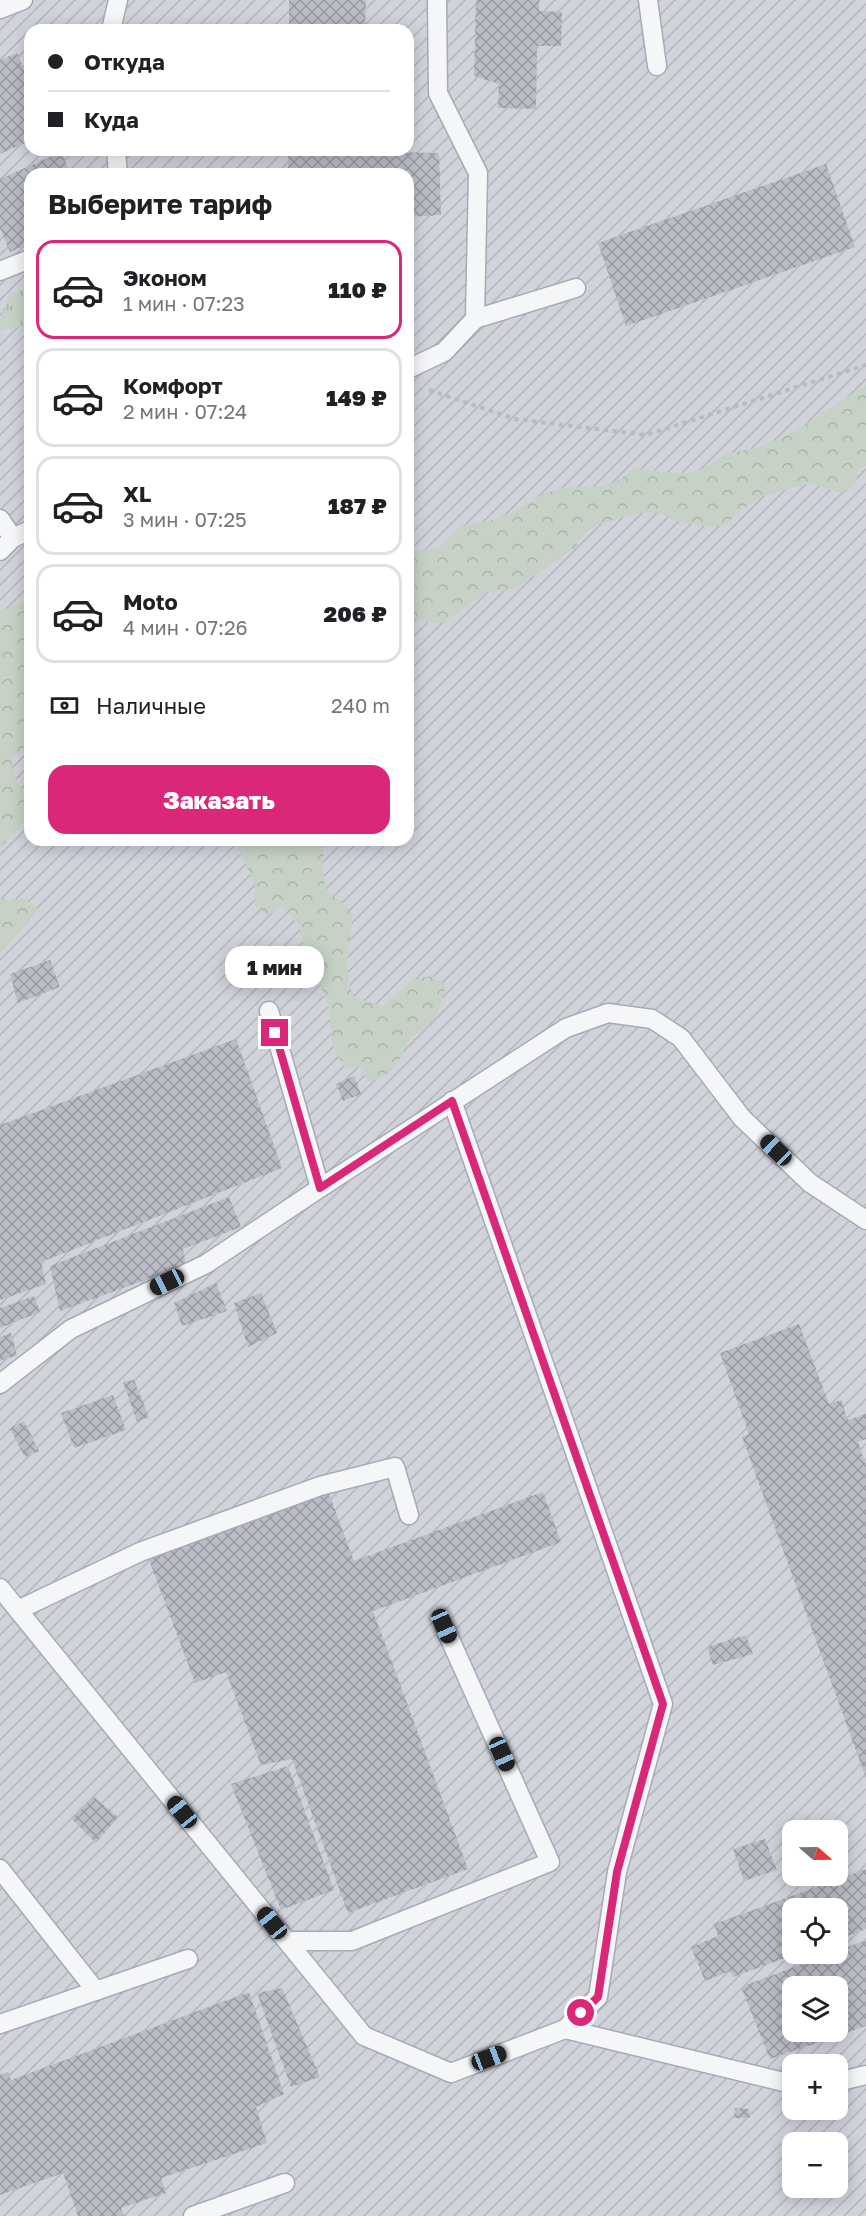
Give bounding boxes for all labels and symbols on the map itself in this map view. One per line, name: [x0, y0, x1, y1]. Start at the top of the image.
callout: 1 мин: [226, 946, 324, 988]
route end: [261, 1019, 288, 1046]
car: [757, 1131, 795, 1169]
car: [147, 1266, 187, 1298]
car: [428, 1606, 460, 1646]
car: [486, 1734, 518, 1774]
car: [164, 1792, 200, 1832]
north arrow: [782, 1820, 848, 1886]
car: [254, 1903, 290, 1943]
route start: [567, 1999, 594, 2026]
car: [469, 2043, 509, 2073]

